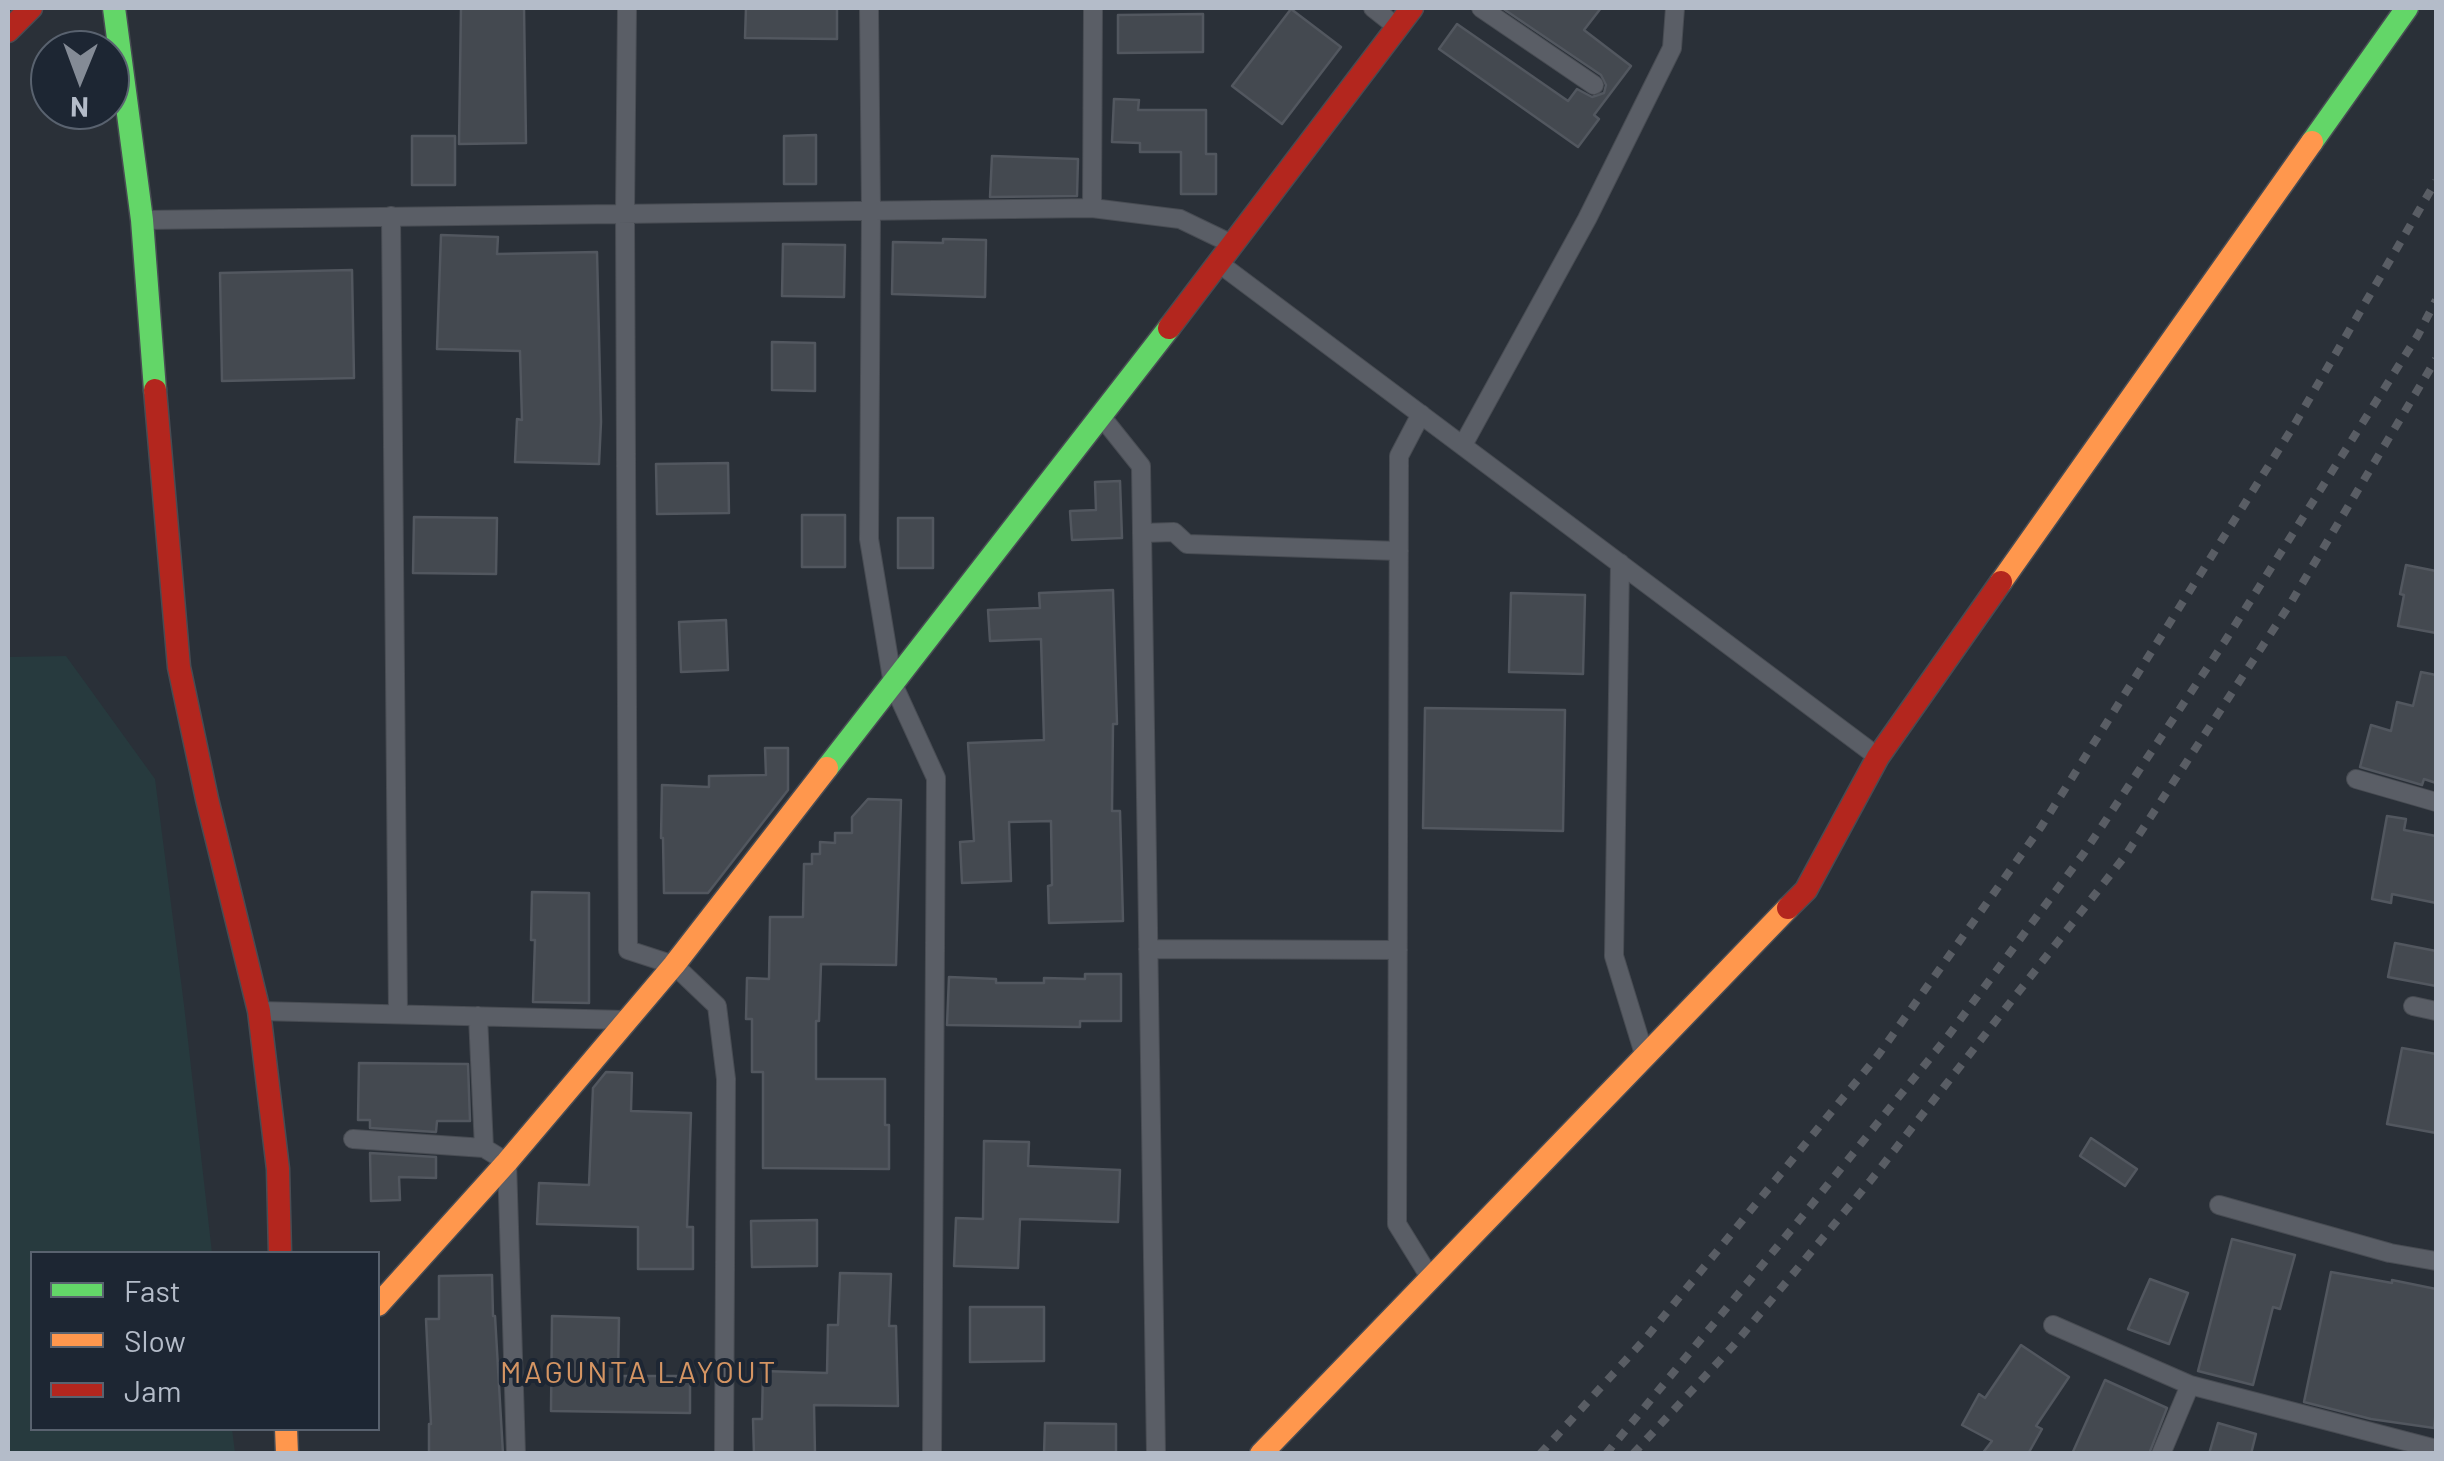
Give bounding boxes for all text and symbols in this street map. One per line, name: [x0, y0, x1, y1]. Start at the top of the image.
north arrow: [30, 30, 130, 130]
text: N: [70, 91, 89, 125]
legend: [30, 1251, 380, 1431]
text: Fast: [124, 1272, 181, 1308]
text: Slow: [124, 1322, 186, 1358]
district label: MAGUNTA LAYOUT: [500, 1355, 778, 1391]
text: Jam: [124, 1372, 181, 1408]

